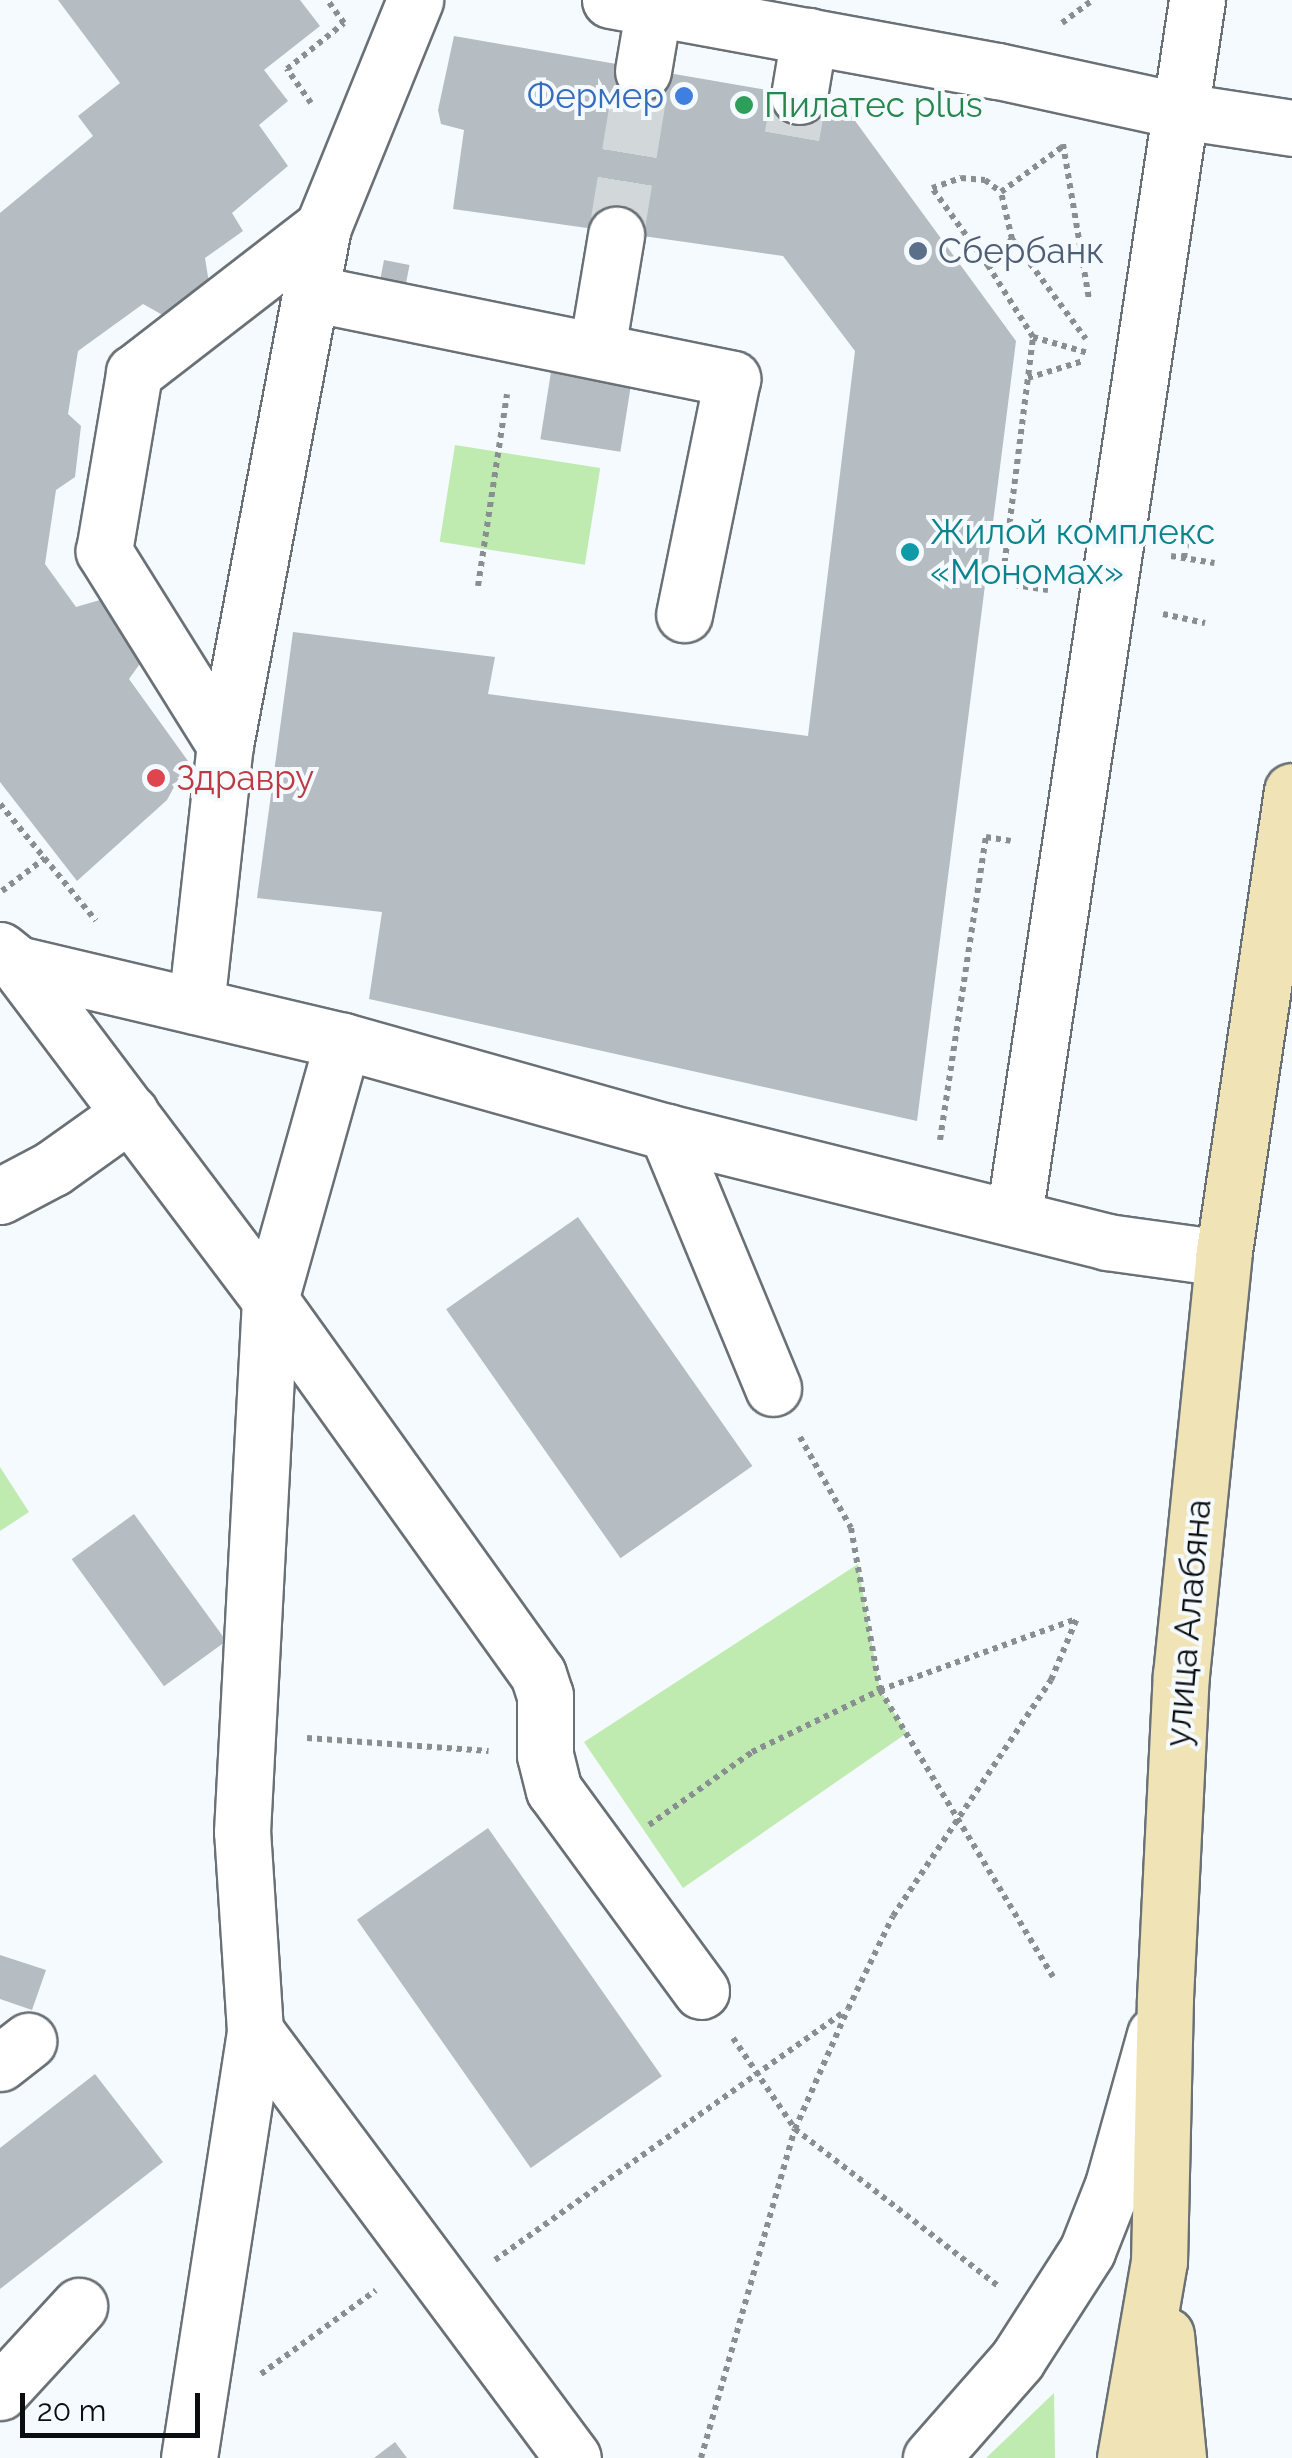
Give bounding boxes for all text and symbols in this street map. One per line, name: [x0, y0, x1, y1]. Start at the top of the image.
place label: Фермер: [527, 75, 664, 117]
place label: Пилатес plus: [764, 84, 983, 126]
marker: Фермер: [673, 85, 695, 107]
marker: Пилатес plus: [733, 94, 755, 116]
place label: Сбербанк: [938, 230, 1104, 272]
marker: Сбербанк: [907, 240, 929, 262]
place label: Жилой комплекс «Мономах»: [930, 511, 1215, 593]
marker: Жилой комплекс «Мономах»: [899, 541, 921, 563]
place label: Здравру: [176, 757, 314, 799]
marker: Здравру: [145, 767, 167, 789]
street label: улица Алабяна: [1156, 1497, 1220, 1749]
scale bar: [25, 2373, 205, 2435]
text: 20 m: [37, 2393, 106, 2428]

